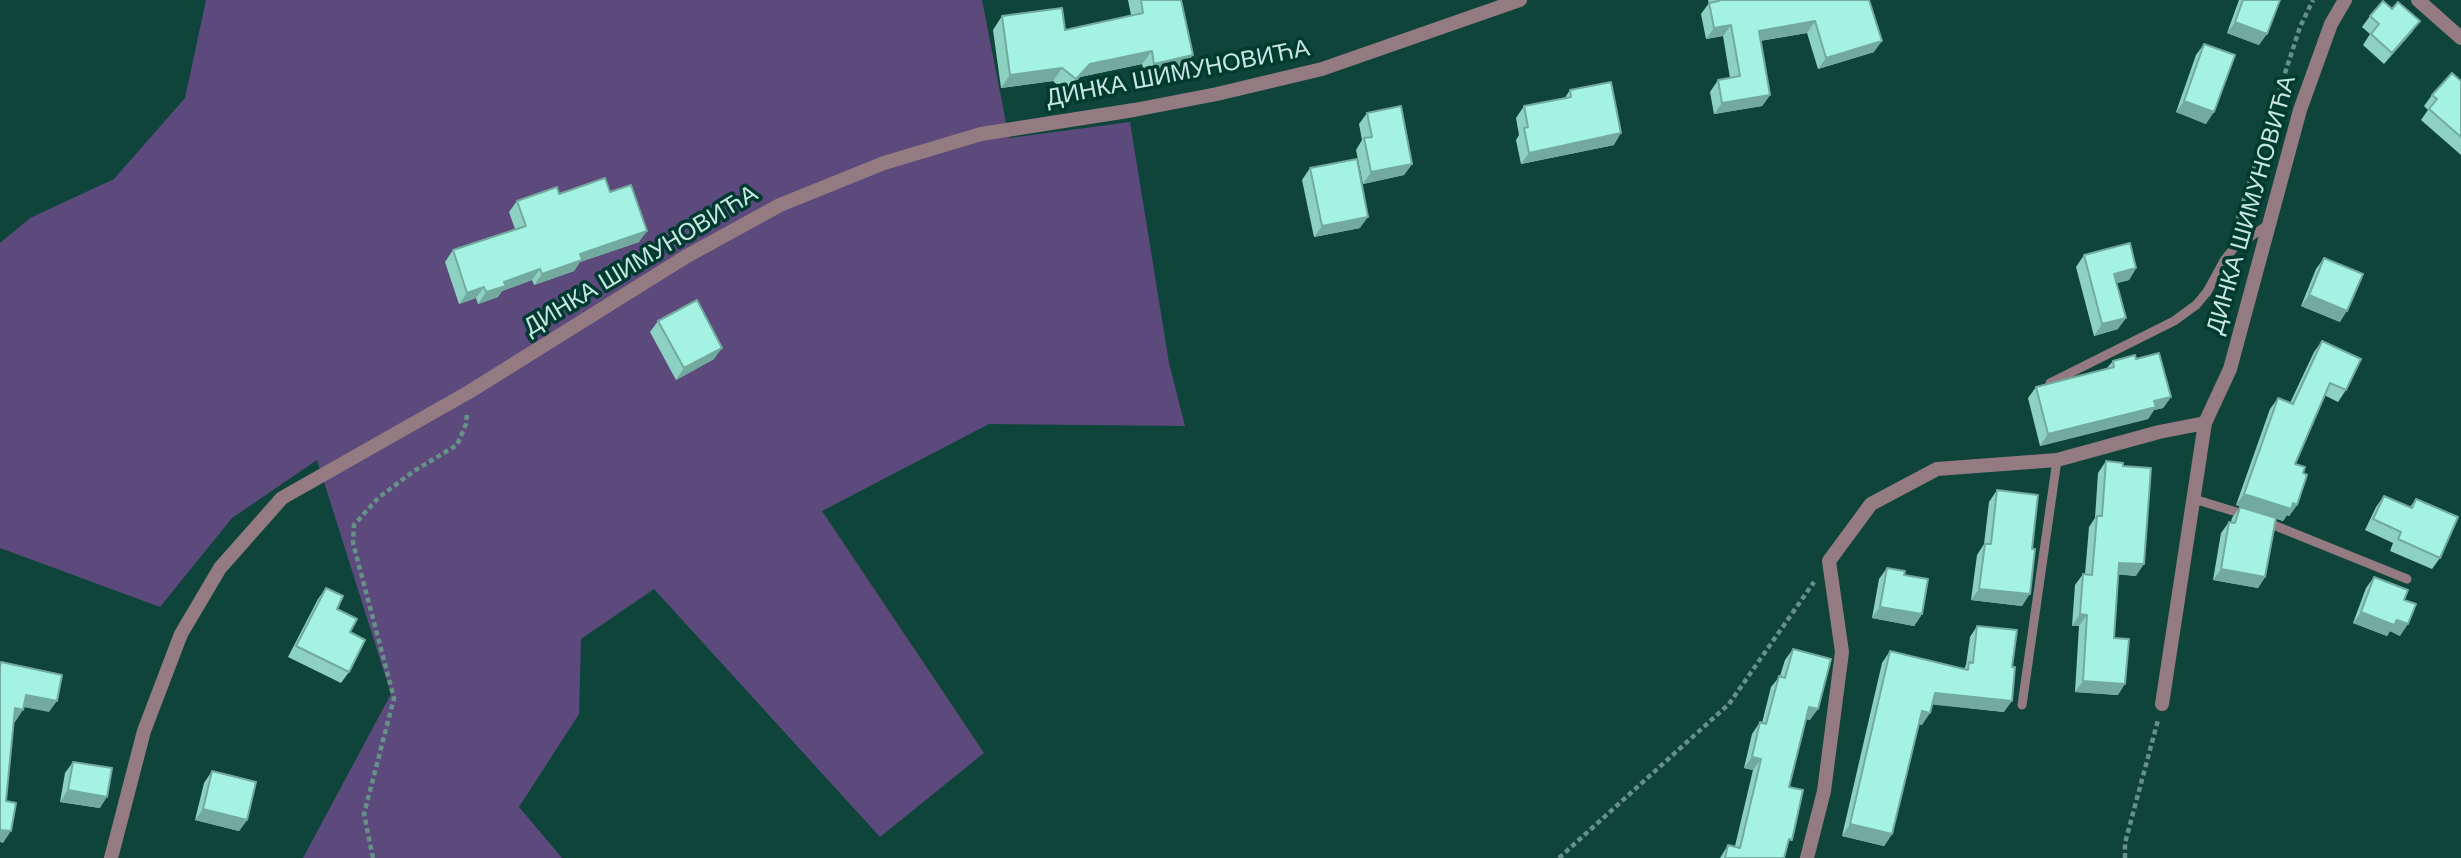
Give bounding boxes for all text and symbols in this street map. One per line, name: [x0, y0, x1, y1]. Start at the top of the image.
street label: ДИНКА ШИМУНОВИЋА: [1044, 34, 1312, 114]
street label: ДИНКА ШИМУНОВИЋА: [2201, 72, 2303, 338]
street label: ДИНКА ШИМУНОВИЋА: [519, 180, 763, 342]

